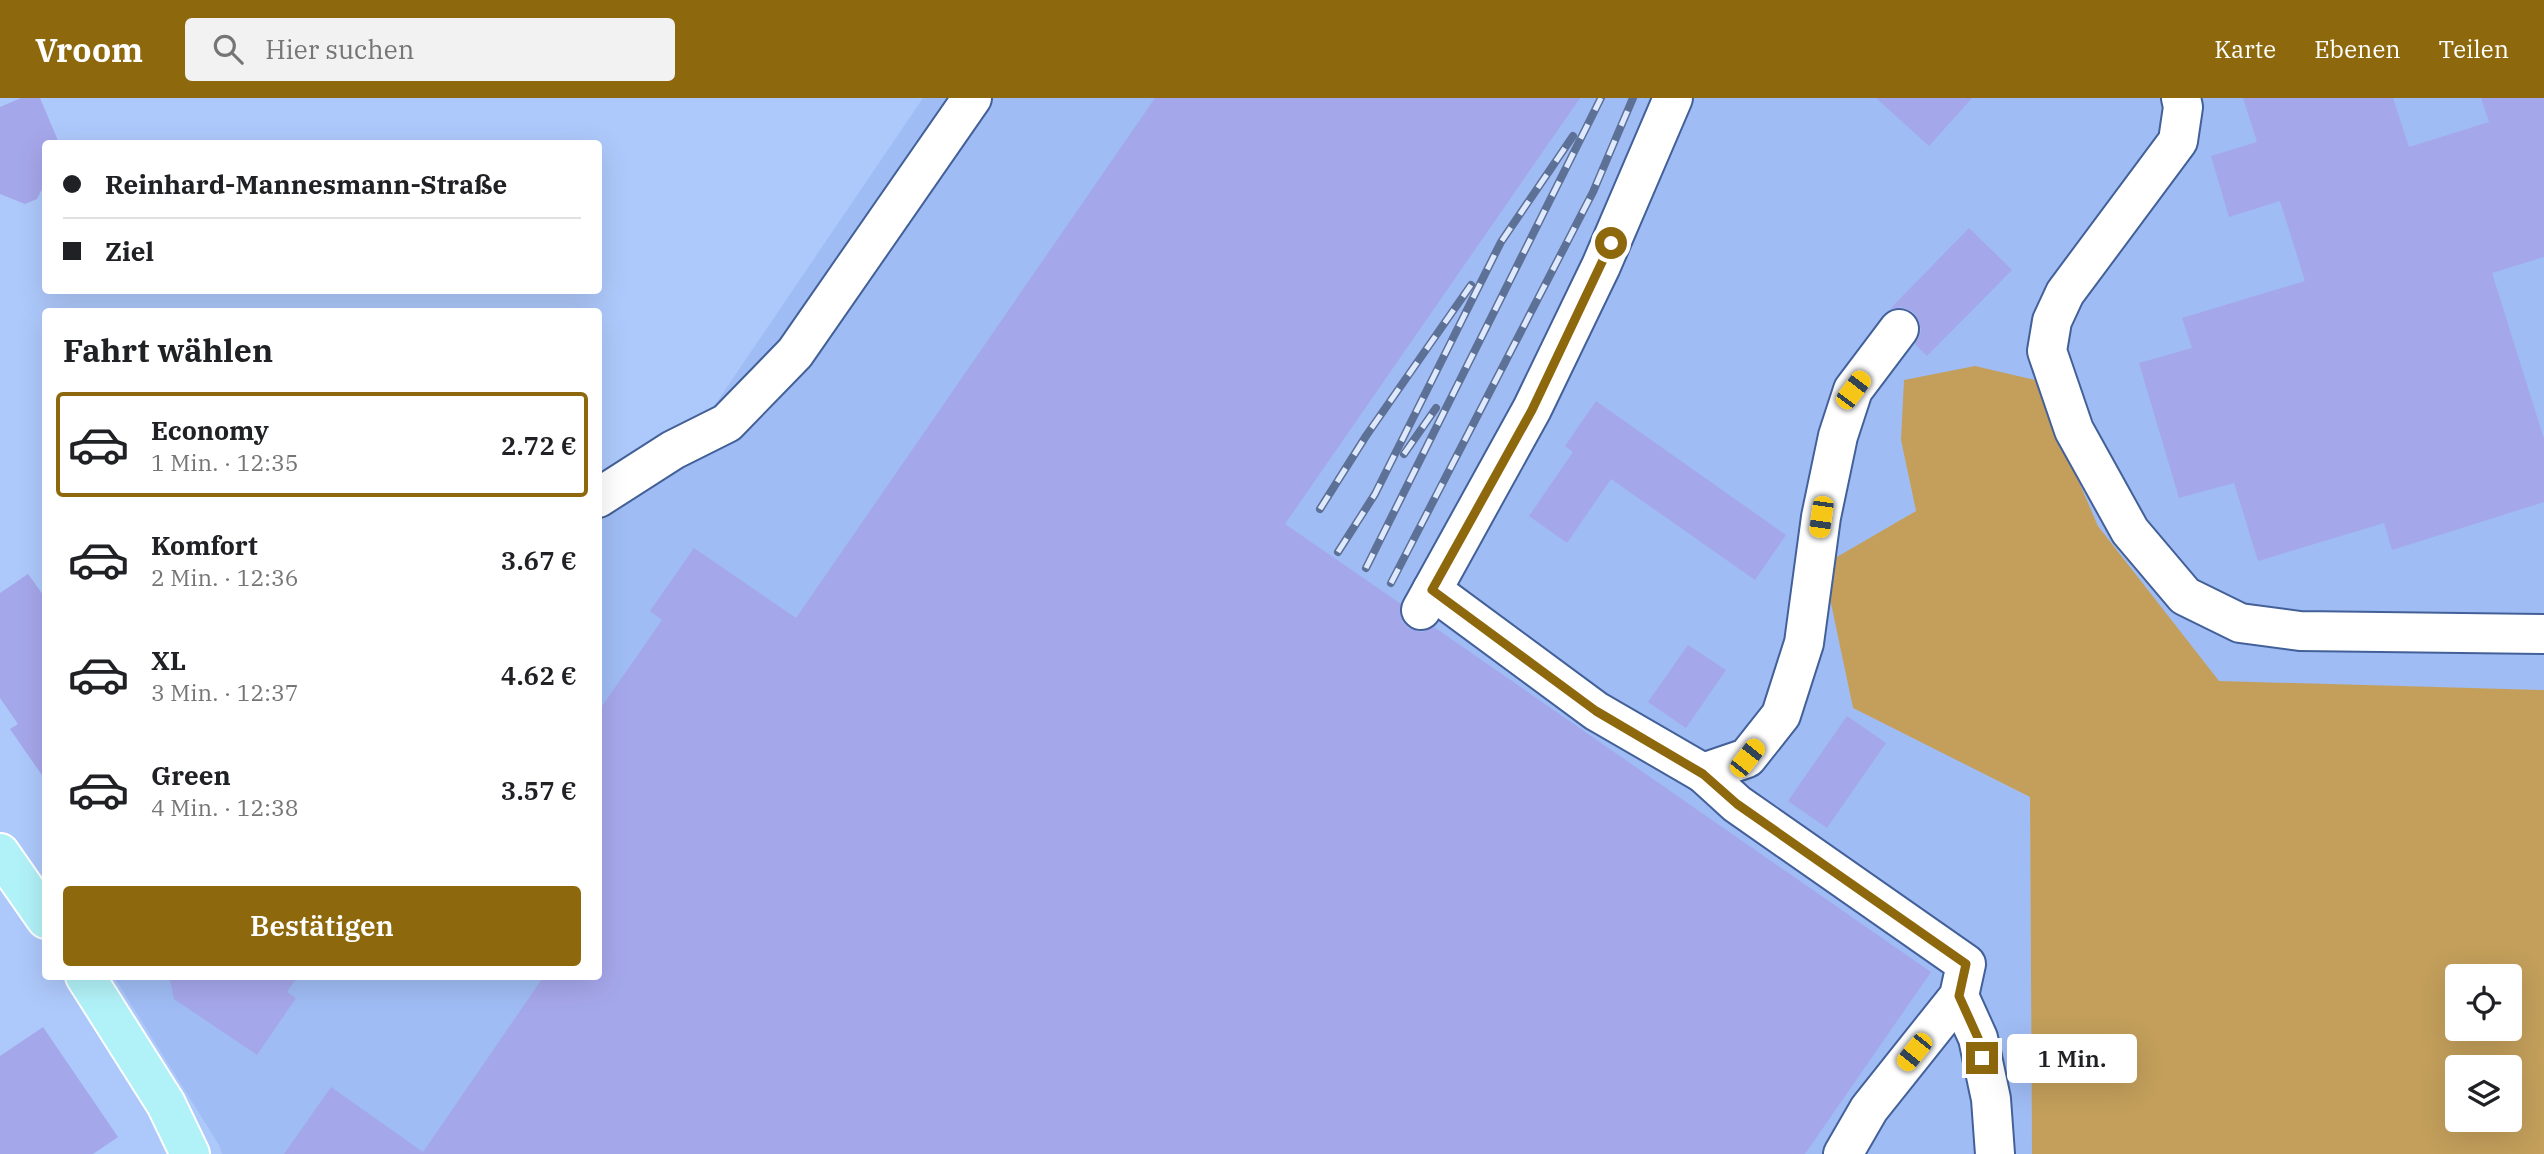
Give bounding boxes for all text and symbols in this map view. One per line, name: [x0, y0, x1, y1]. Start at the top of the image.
search box: [185, 18, 675, 81]
text: Vroom: [35, 28, 143, 71]
icon: search: [209, 30, 247, 68]
text: Hier suchen: [265, 32, 414, 66]
text: Karte: [2214, 33, 2276, 65]
text: Ebenen: [2314, 33, 2401, 65]
text: Teilen: [2439, 33, 2509, 65]
text: Reinhard-Mannesmann-Straße: [105, 167, 507, 201]
route start: [1595, 227, 1627, 259]
text: Ziel: [105, 234, 154, 268]
text: Fahrt wählen: [63, 329, 273, 371]
car: [1832, 367, 1875, 413]
icon: car: [67, 413, 130, 476]
text: Economy: [151, 413, 269, 447]
text: 2.72 €: [501, 428, 577, 462]
text: 1 Min. · 12:35: [151, 447, 298, 477]
car: [1808, 495, 1835, 539]
icon: car: [67, 528, 130, 591]
text: Komfort: [151, 528, 258, 562]
text: 3.67 €: [501, 543, 577, 577]
text: 2 Min. · 12:36: [151, 562, 298, 592]
icon: car: [67, 643, 130, 706]
text: XL: [151, 643, 186, 677]
text: 4.62 €: [501, 658, 577, 692]
text: 3 Min. · 12:37: [151, 677, 298, 707]
car: [1726, 735, 1769, 781]
icon: car: [67, 758, 130, 821]
text: Green: [151, 758, 231, 792]
text: 3.57 €: [501, 773, 577, 807]
text: 4 Min. · 12:38: [151, 792, 298, 822]
button: Bestätigen: [63, 886, 581, 966]
map controls: [2445, 964, 2522, 1132]
button: locate: [2445, 964, 2522, 1041]
car: [1893, 1029, 1936, 1075]
callout: 1 Min.: [2007, 1034, 2136, 1082]
route end: [1966, 1042, 1998, 1074]
text: 1 Min.: [2038, 1043, 2106, 1073]
button: layers: [2445, 1055, 2522, 1132]

